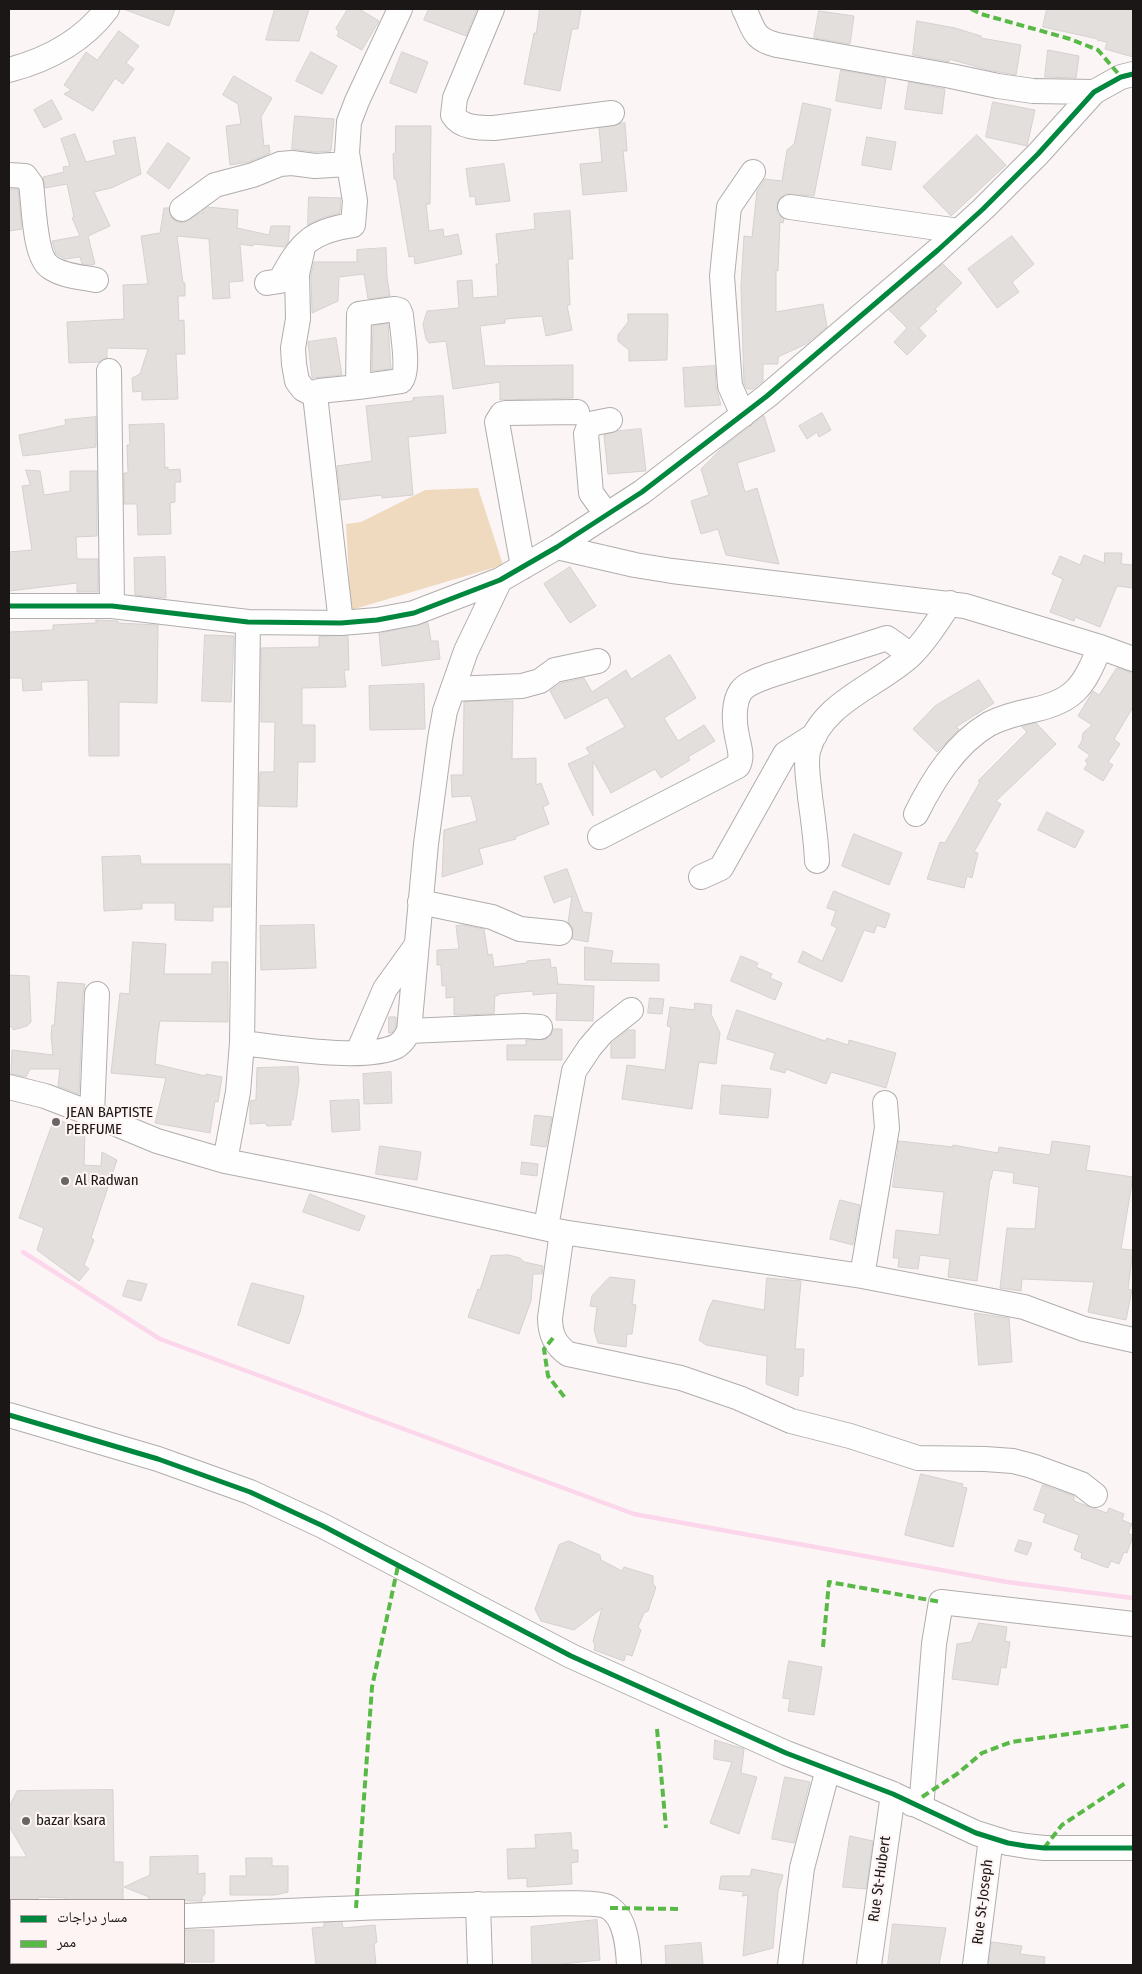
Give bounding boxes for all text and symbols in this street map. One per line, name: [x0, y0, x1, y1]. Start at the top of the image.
place label: JEAN BAPTISTE PERFUME: [66, 1104, 153, 1139]
marker: JEAN BAPTISTE PERFUME: [50, 1116, 62, 1128]
place label: Al Radwan: [75, 1172, 139, 1190]
marker: Al Radwan: [59, 1175, 71, 1187]
place label: bazar ksara: [36, 1812, 106, 1830]
marker: bazar ksara: [20, 1815, 32, 1827]
street label: Rue St-Hubert: [865, 1835, 895, 1923]
street label: Rue St-Joseph: [969, 1858, 997, 1946]
legend: [10, 1899, 185, 1964]
text: مسار دراجات: [57, 1908, 127, 1926]
text: ممر: [57, 1933, 76, 1951]

